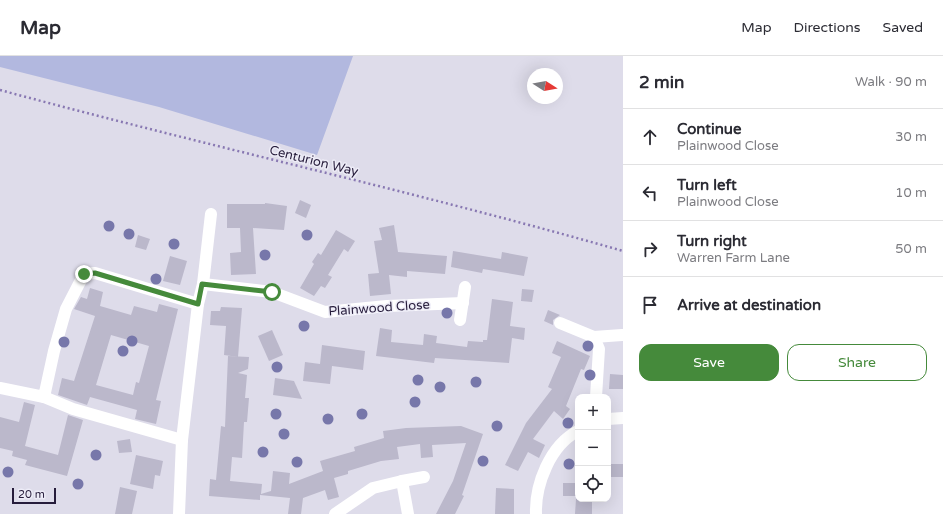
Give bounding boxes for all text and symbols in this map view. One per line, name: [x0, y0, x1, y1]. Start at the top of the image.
text: Map: [20, 17, 61, 39]
text: Map: [741, 19, 772, 36]
text: Directions: [794, 19, 861, 36]
text: Saved: [883, 19, 923, 36]
north arrow: [527, 68, 563, 104]
text: 2 min: [639, 72, 684, 93]
text: Walk · 90 m: [855, 74, 927, 90]
text: Continue: [677, 120, 741, 138]
icon: ahead: [639, 126, 661, 148]
text: 30 m: [895, 129, 927, 145]
text: Plainwood Close: [677, 138, 779, 154]
street label: Centurion Way: [268, 142, 360, 180]
text: Turn left: [677, 176, 737, 194]
icon: left: [639, 182, 661, 204]
text: 10 m: [895, 185, 927, 201]
text: Plainwood Close: [677, 194, 779, 210]
text: Turn right: [677, 232, 747, 250]
icon: right: [639, 238, 661, 260]
text: 50 m: [895, 241, 927, 257]
text: Warren Farm Lane: [677, 250, 790, 266]
route end: [75, 265, 93, 283]
route start: [263, 283, 281, 301]
icon: arrive: [639, 294, 661, 316]
street label: Plainwood Close: [328, 296, 430, 320]
text: Arrive at destination: [677, 296, 821, 314]
button: Save: [639, 344, 779, 381]
button: Share: [787, 344, 927, 381]
map controls: [575, 394, 611, 502]
button: +: [575, 394, 611, 430]
button: −: [575, 430, 611, 466]
button: locate: [575, 466, 611, 502]
scale bar: [12, 486, 56, 505]
text: 20 m: [18, 488, 45, 501]

